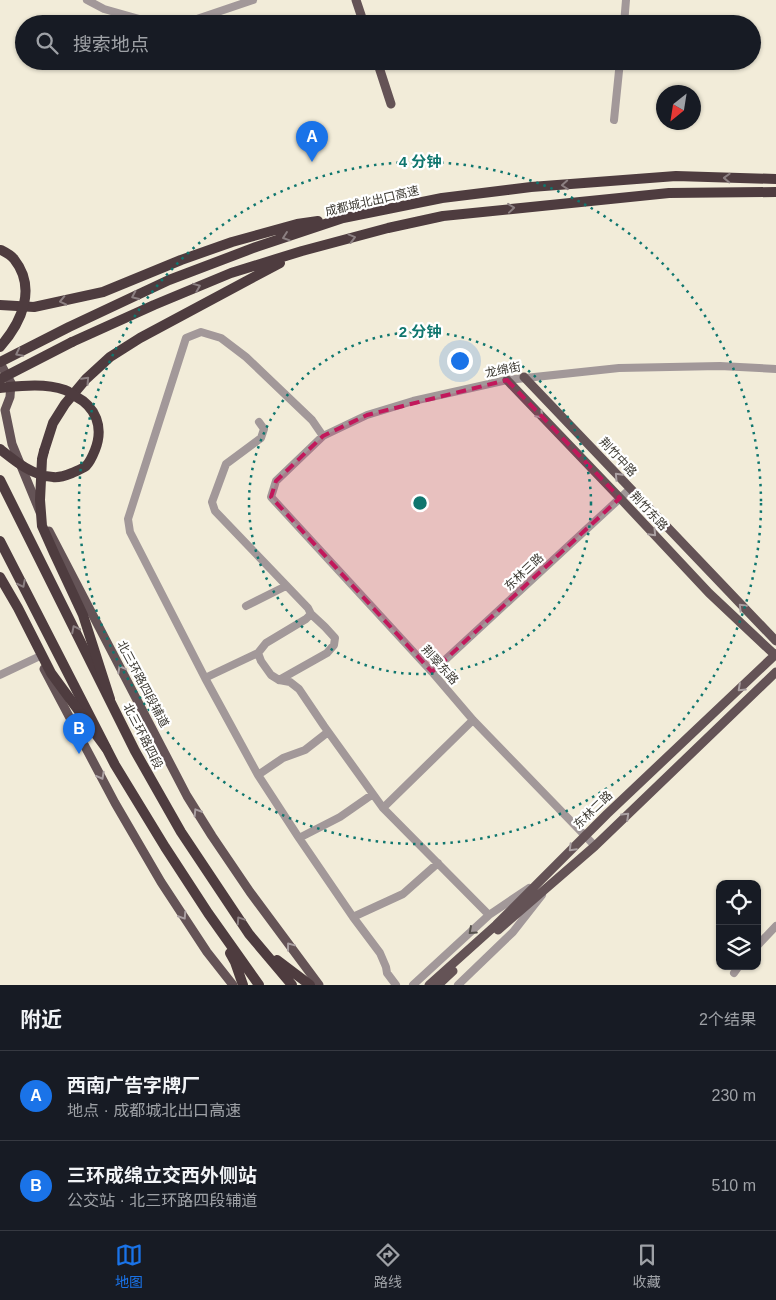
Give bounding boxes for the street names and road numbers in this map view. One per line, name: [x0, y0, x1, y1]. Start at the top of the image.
street label: 成都城北出口高速: [324, 183, 420, 219]
street label: 龙绵街: [484, 360, 522, 380]
street label: 荆竹中路: [597, 435, 639, 479]
street label: 荆竹东路: [628, 489, 670, 533]
street label: 东林三路: [502, 551, 546, 593]
street label: 北三环路四段辅道: [114, 638, 172, 730]
street label: 荆翠东路: [419, 642, 461, 688]
street label: 北三环路四段: [120, 701, 166, 771]
street label: 东林二路: [571, 788, 615, 832]

